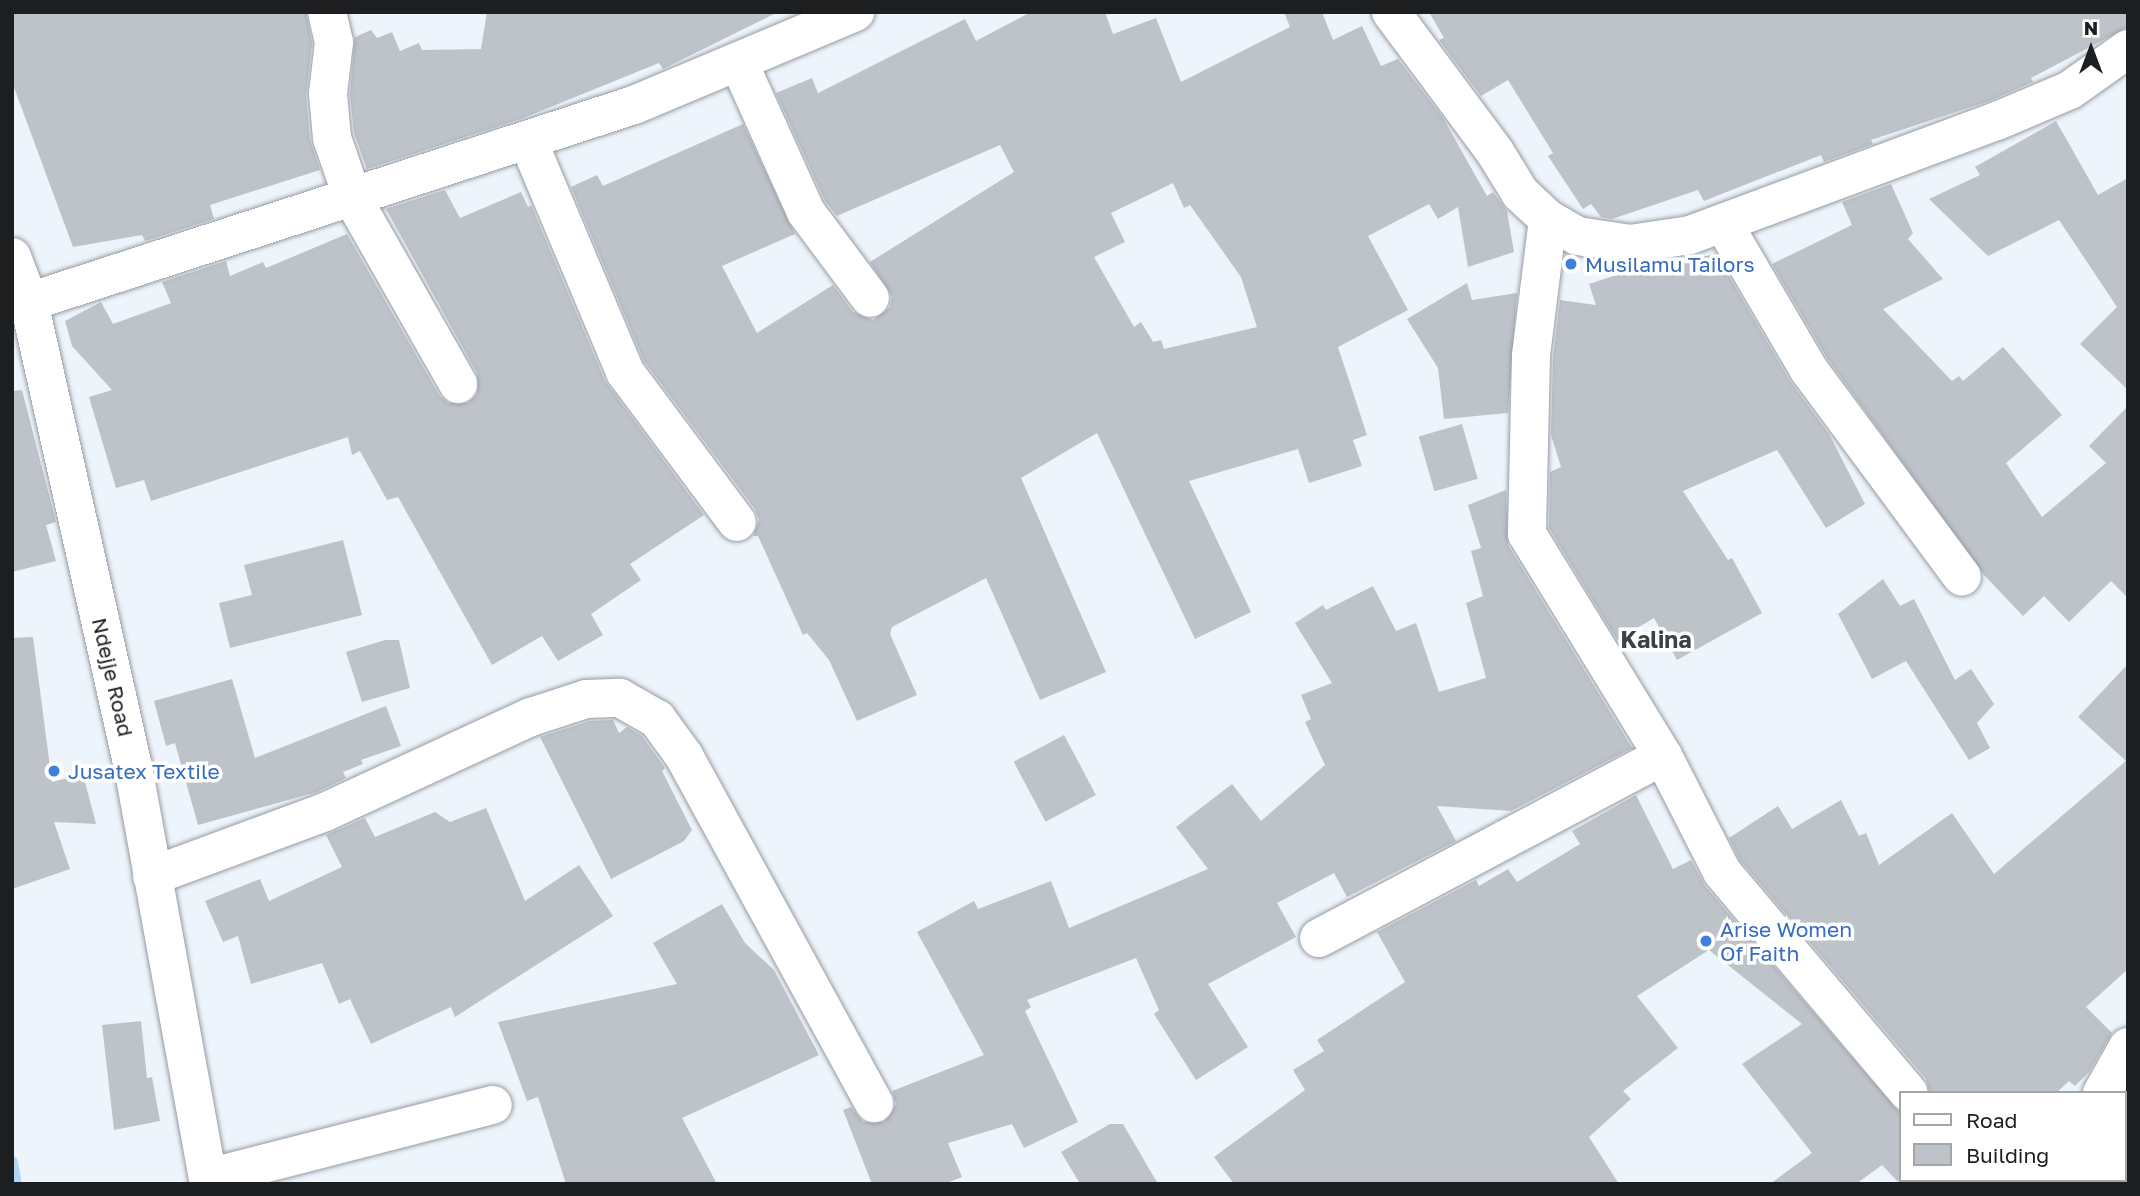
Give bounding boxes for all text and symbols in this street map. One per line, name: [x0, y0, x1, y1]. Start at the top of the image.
north arrow: [2056, 14, 2126, 84]
text: N: [2084, 16, 2098, 39]
place label: Musilamu Tailors: [1585, 251, 1755, 277]
marker: Musilamu Tailors: [1563, 256, 1579, 272]
street label: Ndejje Road: [87, 615, 139, 739]
district label: Kalina: [1620, 625, 1692, 653]
place label: Jusatex Textile: [68, 758, 220, 784]
marker: Jusatex Textile: [46, 763, 62, 779]
place label: Arise Women Of Faith: [1720, 916, 1852, 966]
marker: Arise Women Of Faith: [1698, 933, 1714, 949]
legend: [1898, 1091, 2126, 1182]
text: Road: [1966, 1107, 2017, 1133]
text: Building: [1966, 1142, 2049, 1168]

